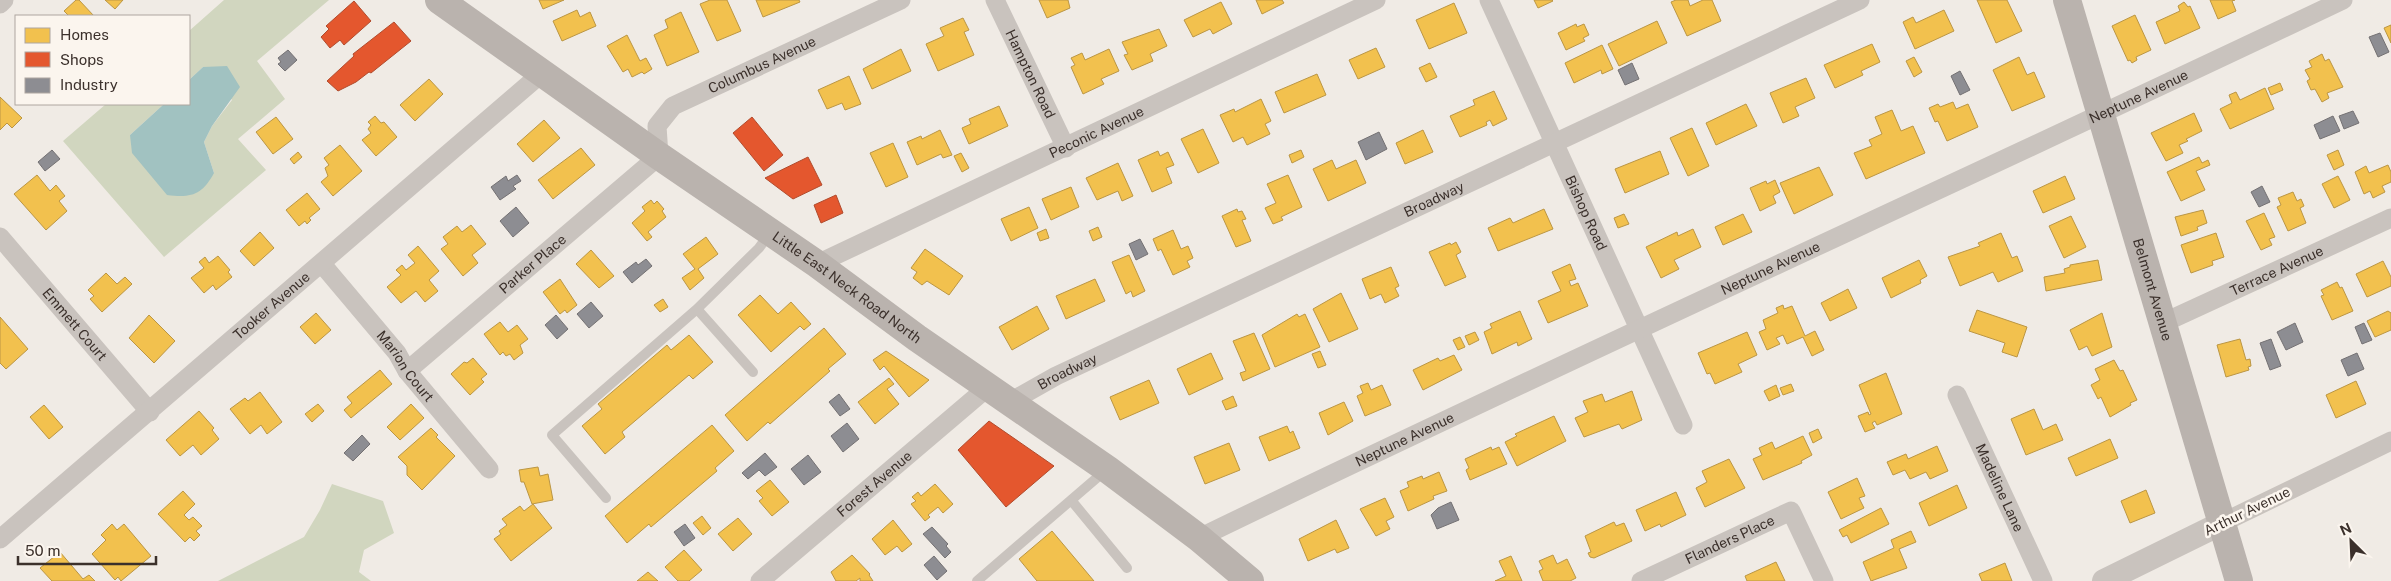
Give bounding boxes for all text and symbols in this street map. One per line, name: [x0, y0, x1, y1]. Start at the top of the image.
legend: [15, 15, 190, 105]
text: Homes: [60, 26, 109, 43]
street label: Hampton Road: [1002, 27, 1059, 121]
street label: Columbus Avenue: [706, 33, 818, 97]
text: Shops: [60, 51, 104, 68]
street label: Neptune Avenue: [2086, 66, 2191, 127]
text: Industry: [60, 76, 118, 93]
street label: Peconic Avenue: [1046, 103, 1146, 161]
street label: Bishop Road: [1562, 173, 1610, 253]
street label: Broadway: [1401, 178, 1467, 220]
street label: Little East Neck Road North: [769, 228, 925, 347]
street label: Parker Place: [496, 231, 569, 297]
street label: Belmont Avenue: [2130, 236, 2176, 343]
street label: Neptune Avenue: [1718, 238, 1823, 298]
street label: Terrace Avenue: [2227, 242, 2326, 299]
street label: Tooker Avenue: [230, 268, 313, 343]
street label: Emmett Court: [39, 285, 110, 364]
street label: Marion Court: [374, 327, 437, 405]
street label: Broadway: [1035, 350, 1100, 393]
street label: Neptune Avenue: [1353, 409, 1457, 470]
street label: Madeline Lane: [1973, 441, 2027, 534]
street label: Forest Avenue: [834, 447, 915, 520]
street label: Arthur Avenue: [2201, 483, 2293, 539]
street label: Flanders Place: [1683, 512, 1777, 567]
north arrow: [2326, 516, 2376, 566]
text: N: [2337, 520, 2354, 539]
scale bar: [18, 534, 155, 566]
text: 50 m: [25, 542, 60, 559]

